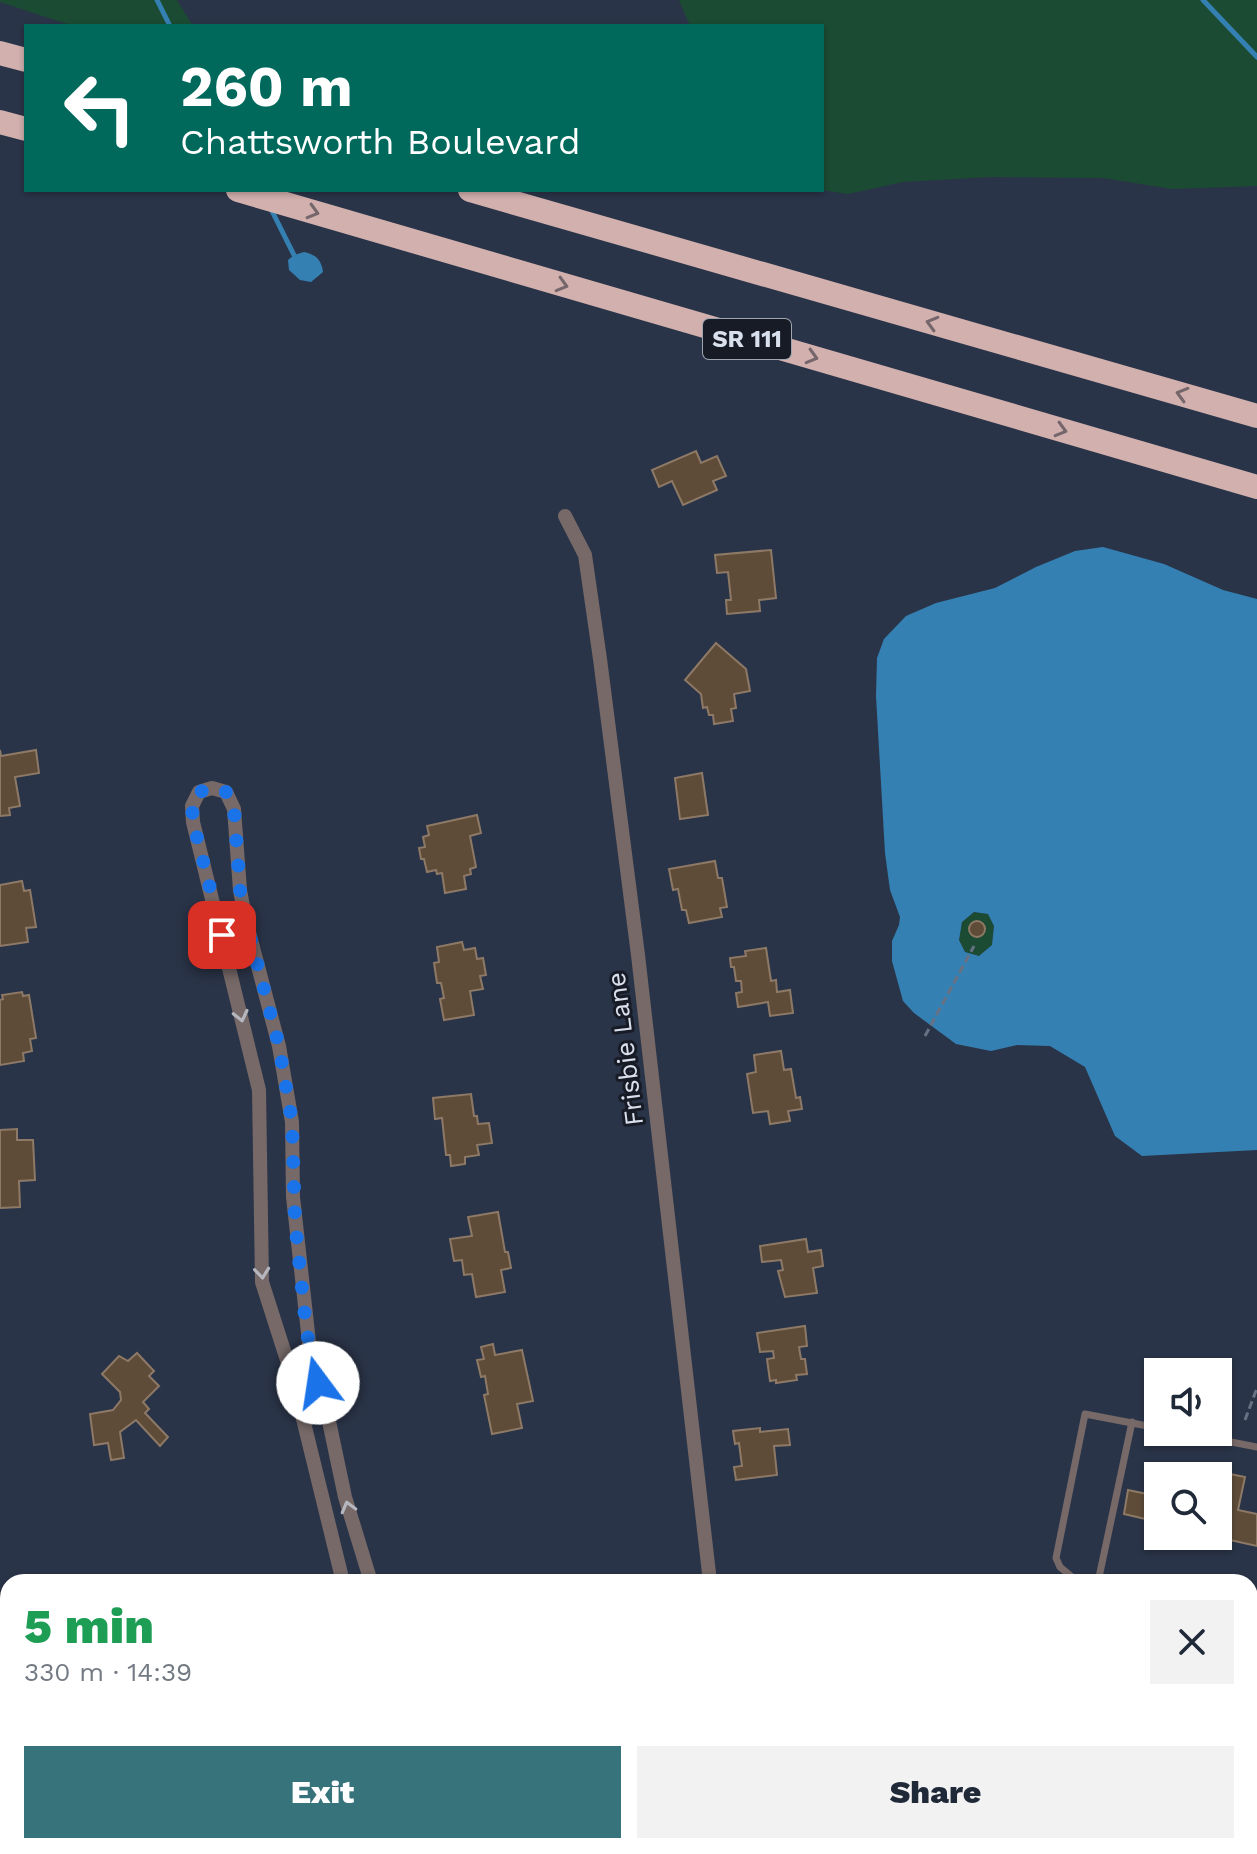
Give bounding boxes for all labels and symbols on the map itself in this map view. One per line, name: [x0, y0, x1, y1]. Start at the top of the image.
one-way arrow: [305, 203, 319, 219]
one-way arrow: [555, 276, 569, 292]
one-way arrow: [925, 316, 939, 332]
road number: SR 111: [703, 319, 791, 359]
one-way arrow: [804, 348, 818, 365]
one-way arrow: [1176, 387, 1189, 403]
one-way arrow: [1054, 421, 1068, 437]
pin: [188, 901, 256, 969]
street label: Frisbie Lane: [601, 971, 649, 1127]
one-way arrow: [232, 1008, 249, 1022]
one-way arrow: [253, 1267, 270, 1280]
position arrow: [276, 1341, 360, 1425]
one-way arrow: [341, 1501, 358, 1515]

